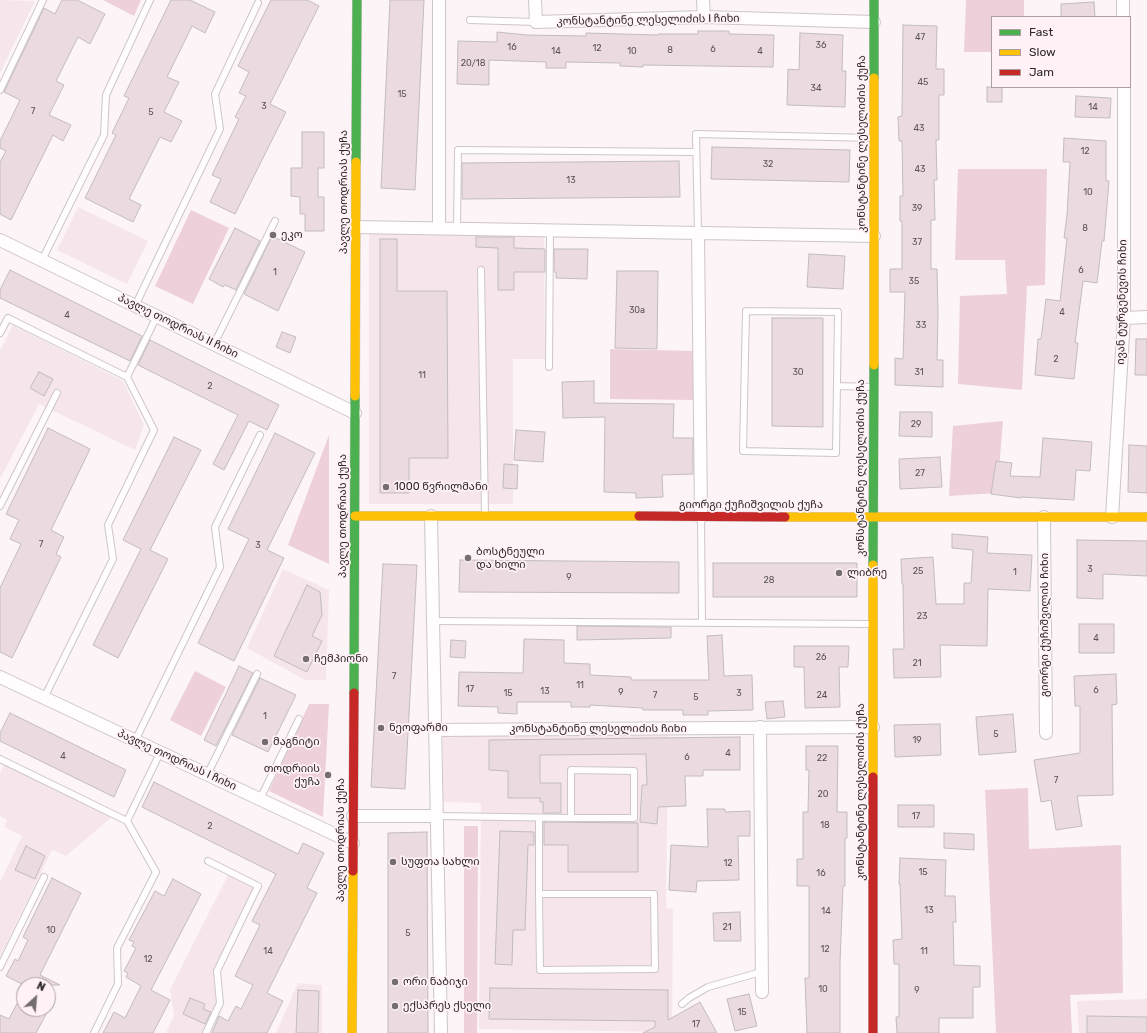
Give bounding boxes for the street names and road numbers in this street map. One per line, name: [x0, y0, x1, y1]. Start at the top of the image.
street label: კონსტანტინე ლესელიძის I ჩიხი: [556, 12, 740, 28]
street label: კონსტანტინე ლესელიძის ქუჩა: [855, 55, 869, 233]
street label: პავლე თოდრიას ქუჩა: [337, 130, 351, 254]
street label: ივან ტურგენევის ჩიხი: [1114, 239, 1130, 365]
street label: პავლე თოდრიას II ჩიხი: [115, 291, 241, 361]
street label: კონსტანტინე ლესელიძის ქუჩა: [854, 379, 868, 557]
street label: პავლე თოდრიას ქუჩა: [336, 454, 350, 578]
street label: გიორგი ქუჩიშვილის ქუჩა: [679, 498, 823, 512]
street label: გიორგი ქუჩიშვილის ჩიხი: [1038, 553, 1052, 697]
street label: კონსტანტინე ლესელიძის ქუჩა: [854, 703, 868, 881]
street label: კონსტანტინე ლესელიძის ჩიხი: [509, 722, 687, 736]
street label: პავლე თოდრიას I ჩიხი: [115, 727, 239, 793]
street label: პავლე თოდრიას ქუჩა: [334, 778, 348, 902]

